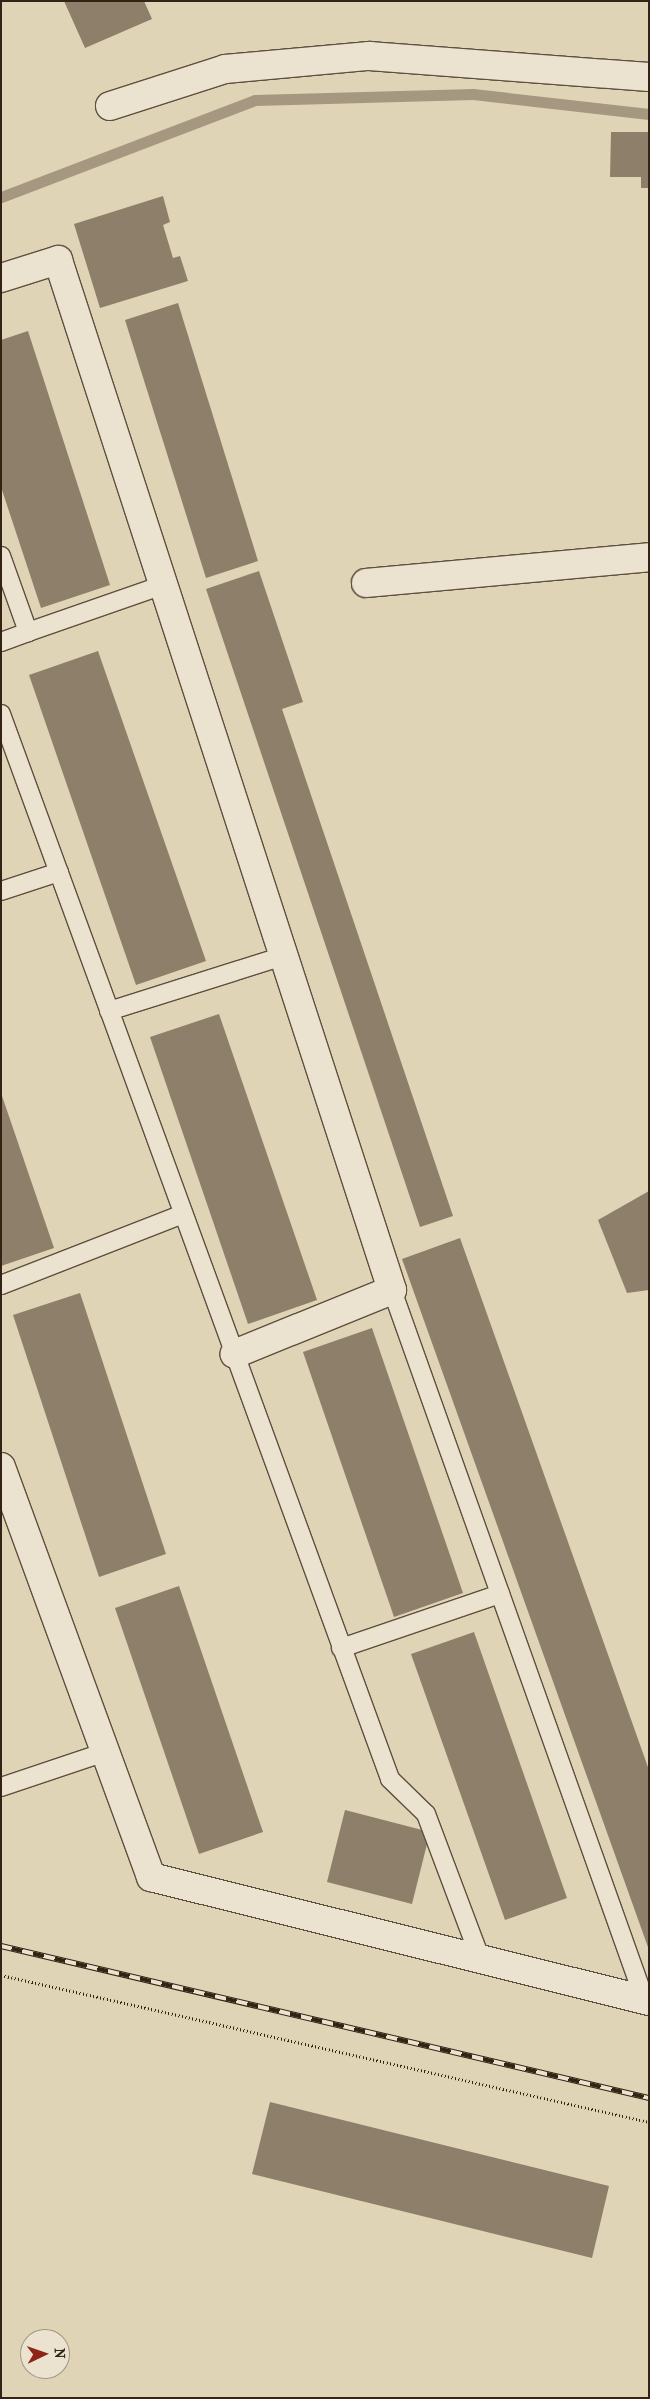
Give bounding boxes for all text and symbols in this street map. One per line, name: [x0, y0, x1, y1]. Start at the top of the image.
north arrow: [20, 2329, 70, 2379]
text: N: [51, 2347, 68, 2359]

